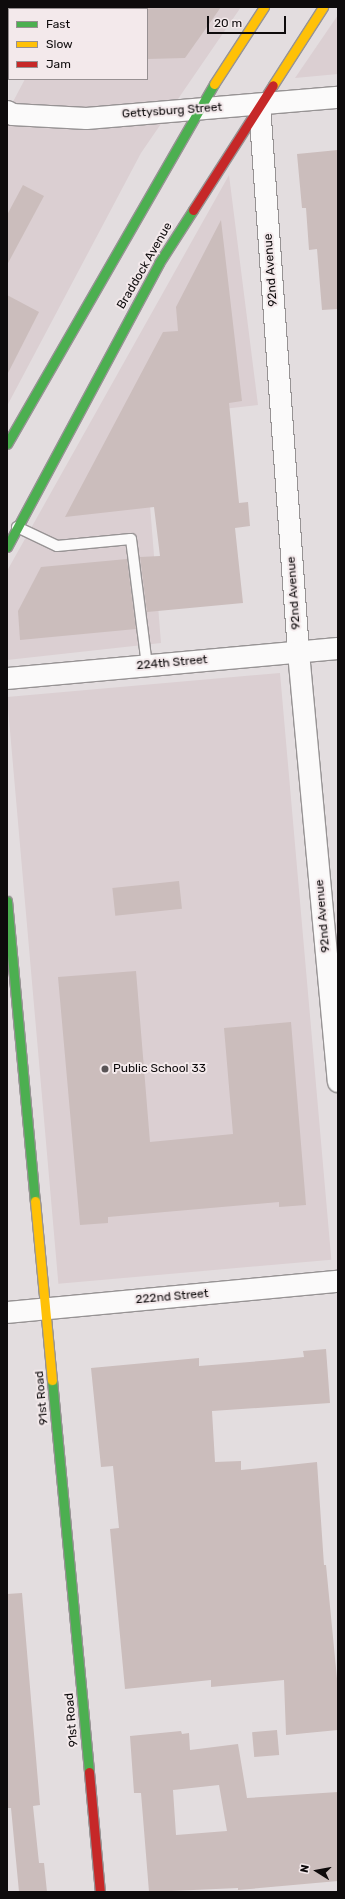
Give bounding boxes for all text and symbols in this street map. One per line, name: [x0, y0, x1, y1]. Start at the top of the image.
legend: [8, 8, 148, 80]
scale bar: [209, 8, 288, 34]
text: 20 m: [214, 16, 242, 30]
text: Fast: [46, 17, 70, 31]
text: Slow: [46, 37, 73, 51]
text: Jam: [46, 57, 71, 71]
street label: Gettysburg Street: [121, 100, 223, 122]
street label: Braddock Avenue: [114, 220, 176, 312]
street label: 92nd Avenue: [261, 233, 281, 307]
street label: 92nd Avenue: [284, 556, 304, 630]
street label: 224th Street: [136, 653, 208, 673]
street label: 92nd Avenue: [313, 879, 333, 953]
place label: Public School 33: [113, 1062, 206, 1076]
marker: Public School 33: [100, 1064, 110, 1074]
street label: 222nd Street: [135, 1287, 209, 1307]
street label: 91st Road: [32, 1370, 52, 1426]
street label: 91st Road: [62, 1692, 82, 1748]
north arrow: [297, 1851, 337, 1891]
text: N: [298, 1863, 312, 1874]

